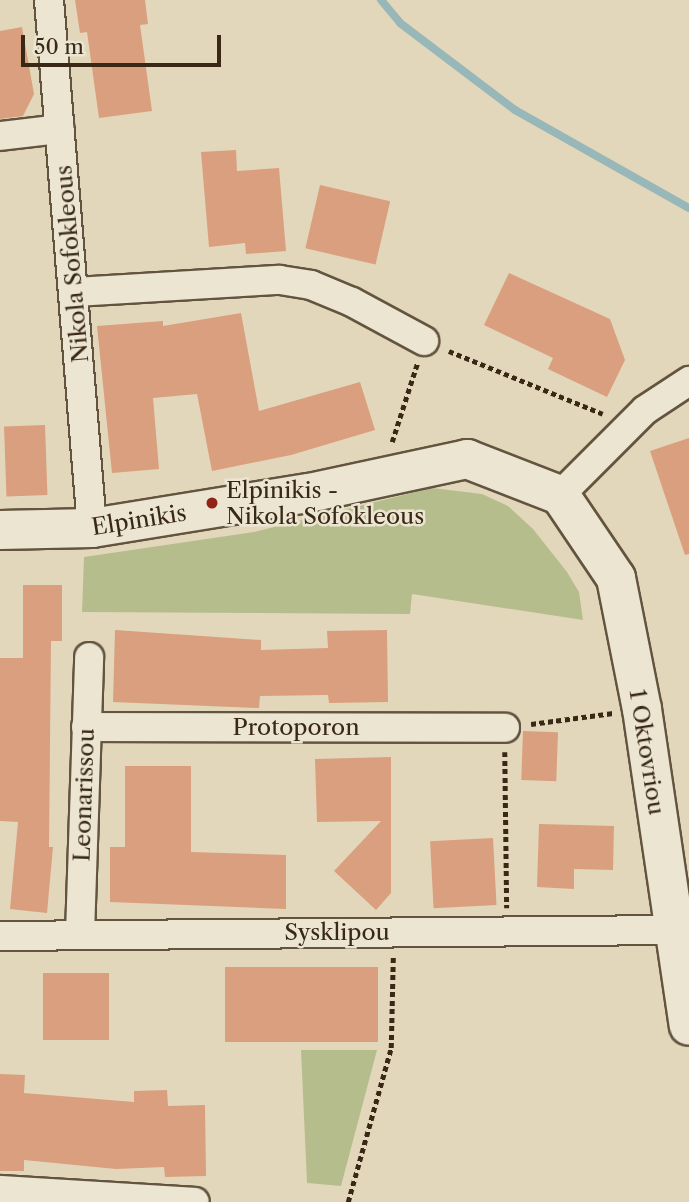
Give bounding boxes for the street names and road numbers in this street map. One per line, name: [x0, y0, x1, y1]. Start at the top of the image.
street label: Nikola Sofokleous: [50, 164, 94, 364]
street label: Elpinikis: [90, 499, 188, 541]
street label: 1 Oktovriou: [623, 687, 671, 817]
street label: Protoporon: [232, 713, 360, 741]
street label: Leonarissou: [68, 728, 100, 862]
street label: Sysklipou: [284, 918, 390, 946]

